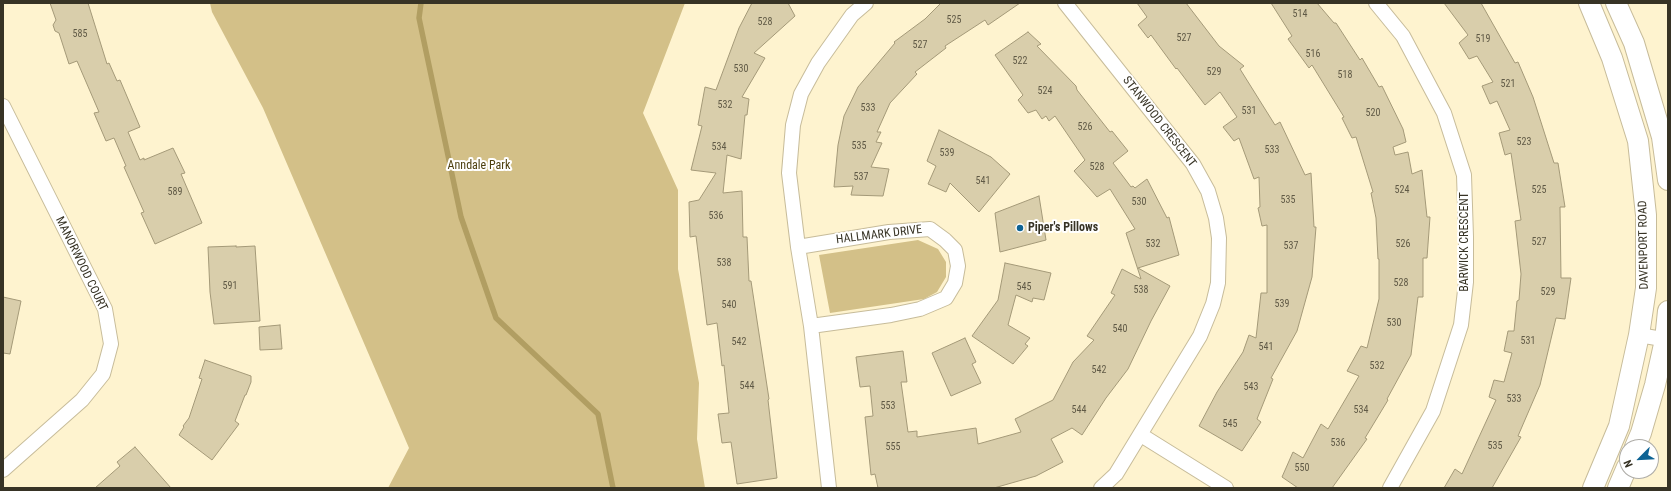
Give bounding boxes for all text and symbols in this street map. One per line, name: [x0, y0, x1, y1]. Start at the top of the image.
house number: 514: [1293, 8, 1307, 20]
house number: 525: [947, 14, 961, 26]
house number: 528: [758, 16, 772, 28]
house number: 585: [73, 28, 87, 40]
house number: 527: [1177, 32, 1191, 44]
house number: 519: [1476, 33, 1490, 45]
house number: 527: [913, 39, 927, 51]
house number: 516: [1306, 48, 1320, 60]
house number: 522: [1013, 55, 1027, 67]
house number: 530: [734, 63, 748, 75]
house number: 529: [1207, 66, 1221, 78]
house number: 518: [1338, 69, 1352, 81]
street label: STANWOOD CRESCENT: [1119, 74, 1199, 170]
house number: 521: [1501, 78, 1515, 90]
house number: 524: [1038, 85, 1052, 97]
house number: 532: [718, 99, 732, 111]
house number: 533: [861, 102, 875, 114]
house number: 531: [1242, 105, 1256, 117]
house number: 520: [1366, 107, 1380, 119]
house number: 526: [1078, 121, 1092, 133]
house number: 523: [1517, 136, 1531, 148]
house number: 535: [852, 140, 866, 152]
house number: 534: [712, 141, 726, 153]
house number: 533: [1265, 144, 1279, 156]
house number: 539: [940, 147, 954, 159]
park label: Anndale Park: [448, 159, 510, 173]
house number: 528: [1090, 161, 1104, 173]
house number: 537: [854, 171, 868, 183]
house number: 541: [976, 175, 990, 187]
house number: 524: [1395, 184, 1409, 196]
house number: 525: [1532, 184, 1546, 196]
house number: 589: [168, 186, 182, 198]
street label: BARWICK CRESCENT: [1458, 192, 1472, 292]
house number: 535: [1281, 194, 1295, 206]
house number: 530: [1132, 196, 1146, 208]
street label: DAVENPORT ROAD: [1636, 200, 1652, 290]
house number: 536: [709, 210, 723, 222]
street label: MANORWOOD COURT: [52, 214, 110, 314]
place label: Piper's Pillows: [1028, 221, 1098, 235]
street label: HALLMARK DRIVE: [835, 223, 923, 247]
marker: Piper's Pillows: [1015, 223, 1025, 233]
house number: 527: [1532, 236, 1546, 248]
house number: 532: [1146, 238, 1160, 250]
house number: 526: [1396, 238, 1410, 250]
house number: 537: [1284, 240, 1298, 252]
house number: 538: [717, 257, 731, 269]
house number: 528: [1394, 277, 1408, 289]
house number: 591: [223, 280, 237, 292]
house number: 545: [1017, 281, 1031, 293]
house number: 538: [1134, 284, 1148, 296]
house number: 529: [1541, 286, 1555, 298]
house number: 539: [1275, 298, 1289, 310]
house number: 540: [722, 299, 736, 311]
house number: 530: [1387, 317, 1401, 329]
house number: 540: [1113, 323, 1127, 335]
house number: 531: [1521, 335, 1535, 347]
house number: 542: [732, 336, 746, 348]
house number: 541: [1259, 341, 1273, 353]
house number: 532: [1370, 360, 1384, 372]
house number: 542: [1092, 364, 1106, 376]
house number: 544: [740, 380, 754, 392]
house number: 543: [1244, 381, 1258, 393]
house number: 533: [1507, 393, 1521, 405]
house number: 553: [881, 400, 895, 412]
house number: 544: [1072, 404, 1086, 416]
house number: 534: [1354, 404, 1368, 416]
house number: 545: [1223, 418, 1237, 430]
house number: 536: [1331, 437, 1345, 449]
north arrow: [1619, 439, 1659, 479]
house number: 535: [1488, 440, 1502, 452]
house number: 555: [886, 441, 900, 453]
text: N: [1621, 458, 1636, 469]
house number: 550: [1295, 462, 1309, 474]

